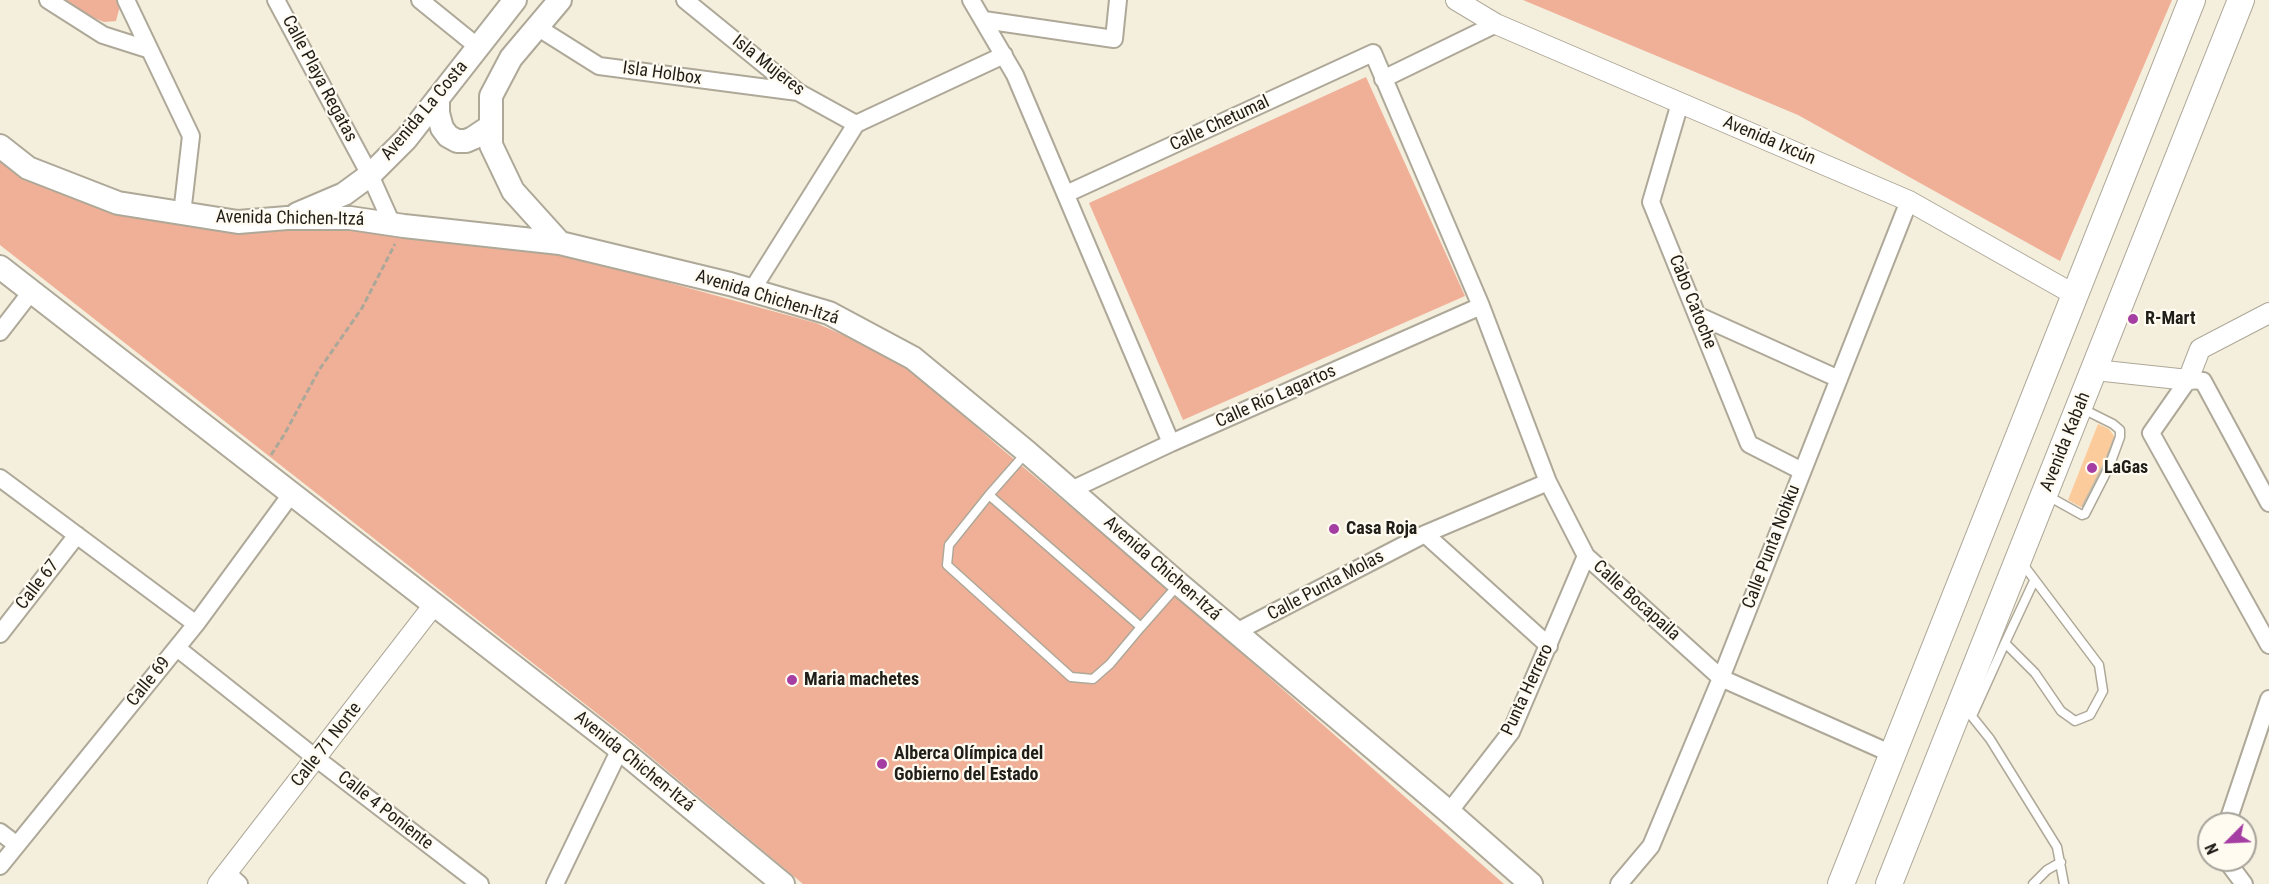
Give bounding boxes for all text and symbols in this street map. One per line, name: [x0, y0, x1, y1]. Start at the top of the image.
street label: Calle Playa Regatas: [277, 12, 361, 146]
street label: Isla Mujeres: [727, 31, 809, 101]
street label: Avenida La Costa: [377, 57, 473, 165]
street label: Isla Holbox: [621, 58, 703, 90]
street label: Calle Chetumal: [1167, 92, 1273, 156]
street label: Avenida Ixcún: [1719, 112, 1819, 170]
street label: Avenida Chichen-Itzá: [216, 207, 364, 231]
street label: Cabo Catoche: [1663, 252, 1721, 352]
street label: Avenida Chichen-Itzá: [693, 266, 841, 330]
place label: R-Mart: [2145, 308, 2196, 330]
marker: R-Mart: [2126, 312, 2140, 326]
street label: Calle Río Lagartos: [1212, 361, 1340, 433]
street label: Avenida Kabah: [2036, 389, 2096, 495]
place label: LaGas: [2104, 457, 2148, 479]
marker: LaGas: [2085, 461, 2099, 475]
street label: Calle Punta Nohku: [1738, 482, 1806, 612]
street label: Avenida Chichen-Itzá: [1099, 512, 1225, 626]
place label: Casa Roja: [1346, 518, 1417, 540]
marker: Casa Roja: [1327, 522, 1341, 536]
street label: Calle Punta Molas: [1264, 546, 1388, 626]
street label: Calle 67: [12, 556, 64, 614]
street label: Calle Bocapaila: [1588, 556, 1684, 646]
street label: Punta Herrero: [1497, 641, 1559, 739]
street label: Calle 69: [123, 653, 175, 711]
place label: Maria machetes: [804, 669, 919, 691]
marker: Maria machetes: [785, 673, 799, 687]
street label: Calle 71 Norte: [287, 698, 367, 792]
street label: Avenida Chichen-Itzá: [570, 707, 698, 817]
place label: Alberca Olímpica del Gobierno del Estado: [894, 743, 1043, 786]
marker: Alberca Olímpica del Gobierno del Estado: [875, 757, 889, 771]
street label: Calle 4 Poniente: [333, 767, 437, 855]
north arrow: [2197, 812, 2257, 872]
text: N: [2201, 840, 2223, 857]

